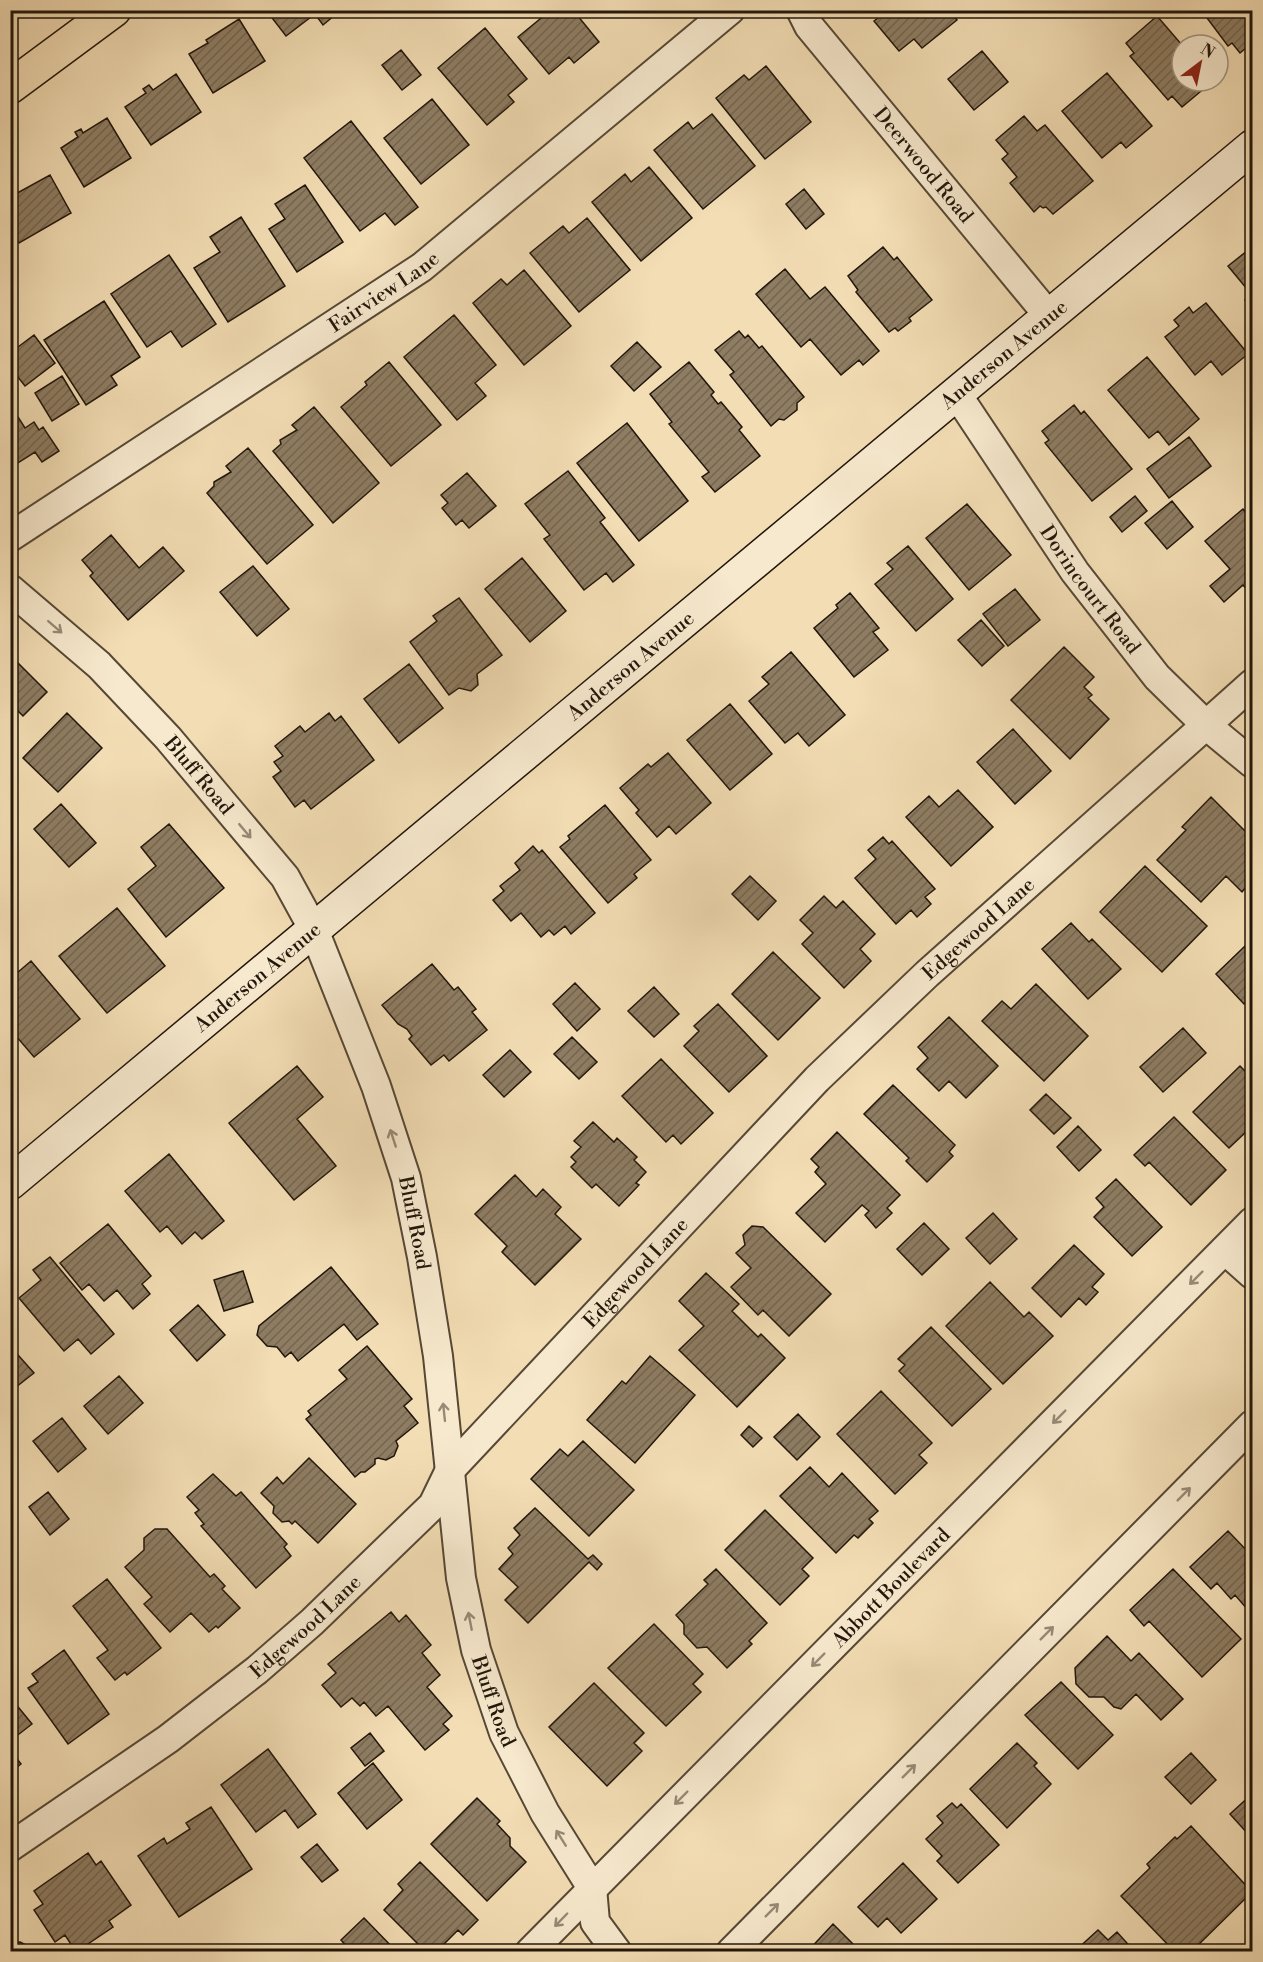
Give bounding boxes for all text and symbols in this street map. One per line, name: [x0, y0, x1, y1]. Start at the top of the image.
north arrow: [1170, 33, 1230, 93]
text: N: [1197, 39, 1218, 63]
street label: Deerwood Road: [867, 103, 978, 229]
street label: Fairview Lane: [324, 247, 445, 339]
street label: Anderson Avenue: [935, 295, 1073, 416]
street label: Dorincourt Road: [1033, 521, 1146, 660]
street label: Anderson Avenue: [562, 606, 700, 727]
one-way arrow: [47, 621, 63, 634]
street label: Bluff Road: [157, 731, 239, 821]
one-way arrow: [239, 823, 252, 839]
street label: Edgewood Lane: [918, 873, 1041, 986]
street label: Anderson Avenue: [189, 918, 327, 1039]
one-way arrow: [387, 1129, 398, 1148]
street label: Bluff Road: [392, 1173, 435, 1272]
street label: Edgewood Lane: [579, 1213, 694, 1334]
one-way arrow: [1189, 1271, 1204, 1286]
one-way arrow: [438, 1403, 449, 1422]
one-way arrow: [1052, 1409, 1066, 1424]
one-way arrow: [1176, 1487, 1191, 1502]
street label: Abbott Boulevard: [827, 1523, 957, 1654]
street label: Edgewood Lane: [245, 1570, 367, 1685]
one-way arrow: [464, 1612, 475, 1631]
one-way arrow: [1039, 1625, 1054, 1640]
street label: Bluff Road: [465, 1652, 520, 1752]
one-way arrow: [811, 1652, 826, 1667]
one-way arrow: [902, 1764, 917, 1779]
one-way arrow: [674, 1791, 688, 1806]
one-way arrow: [555, 1830, 567, 1847]
one-way arrow: [765, 1902, 780, 1917]
one-way arrow: [554, 1912, 568, 1927]

